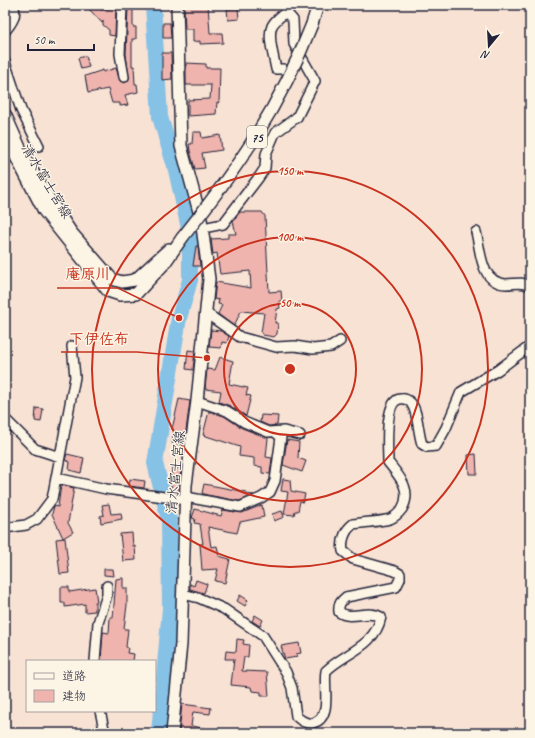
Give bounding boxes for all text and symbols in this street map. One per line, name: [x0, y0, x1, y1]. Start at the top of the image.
scale bar: [28, 26, 94, 52]
north arrow: [469, 26, 509, 66]
text: 50 m: [34, 32, 56, 48]
text: N: [478, 47, 491, 63]
road number: 75: [247, 126, 267, 148]
street label: 清水富士宮線: [18, 141, 75, 222]
text: 150 m: [277, 163, 304, 179]
text: 100 m: [277, 229, 304, 245]
callout: 庵原川: [57, 261, 118, 288]
text: 庵原川: [65, 265, 111, 284]
text: 50 m: [280, 295, 301, 311]
callout: 下伊佐布: [61, 325, 137, 352]
text: 下伊佐布: [69, 330, 129, 349]
centre of rings: [283, 362, 297, 376]
street label: 清水富士宮線: [163, 429, 188, 515]
legend: [26, 660, 156, 712]
text: 道路: [62, 668, 86, 684]
text: 建物: [62, 688, 86, 704]

